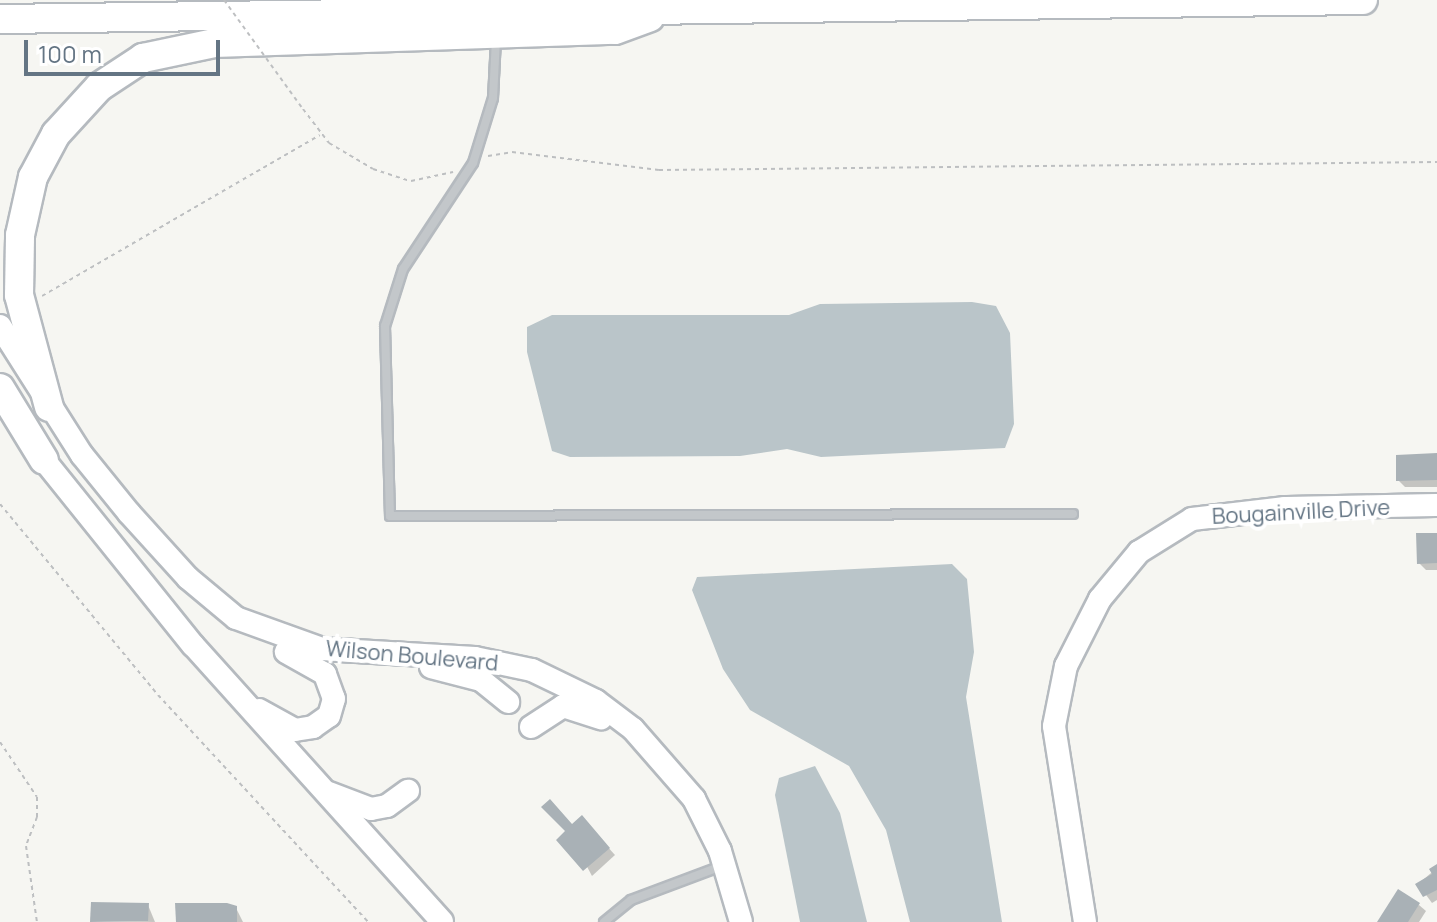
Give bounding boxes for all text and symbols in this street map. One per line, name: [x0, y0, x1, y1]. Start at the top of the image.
scale bar: [28, 24, 224, 74]
text: 100 m: [38, 37, 102, 70]
street label: Bougainville Drive: [1211, 494, 1391, 530]
street label: Wilson Boulevard: [325, 635, 499, 677]

